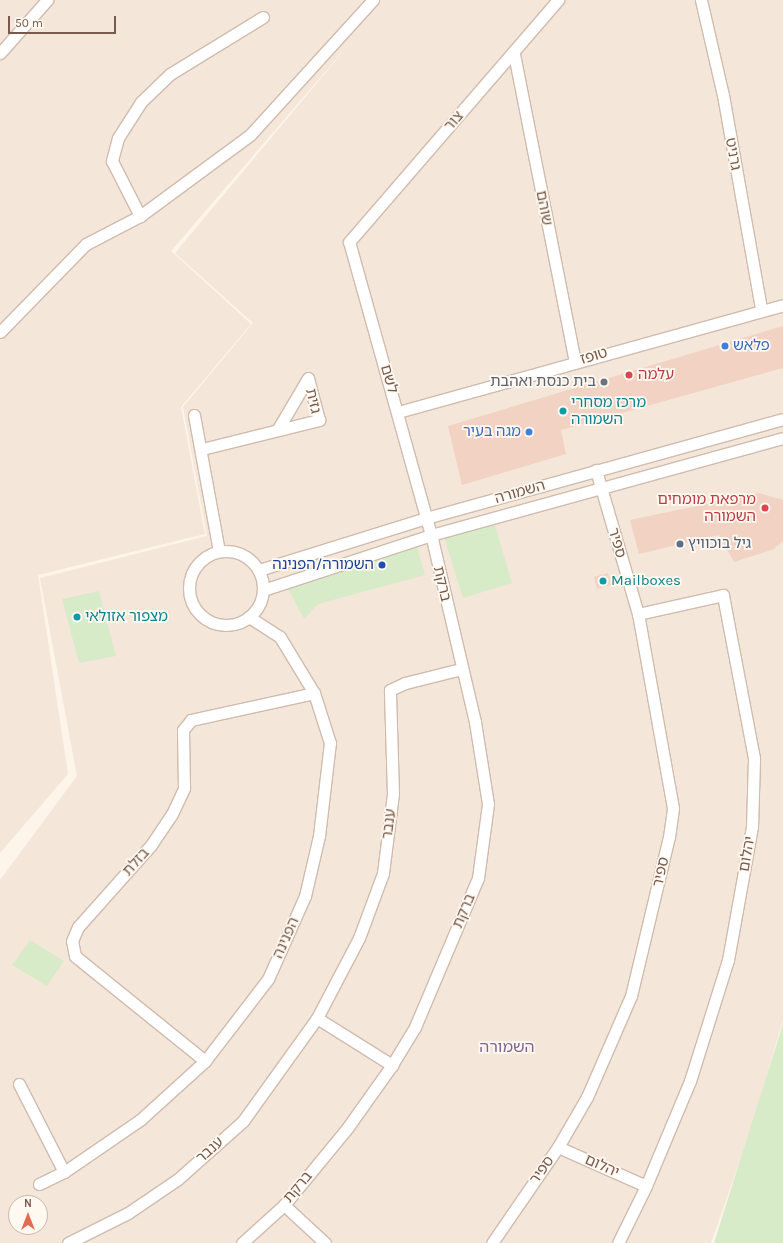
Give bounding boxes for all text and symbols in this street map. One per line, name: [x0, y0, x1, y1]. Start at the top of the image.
scale bar: [10, 8, 118, 34]
text: 50 m: [15, 16, 43, 30]
street label: צור: [440, 107, 468, 135]
street label: גרניט: [721, 136, 745, 172]
street label: שוהם: [532, 189, 556, 227]
place label: פלאש: [733, 337, 770, 355]
marker: פלאש: [720, 341, 730, 351]
street label: טופז: [578, 344, 610, 368]
street label: לשם: [376, 362, 402, 396]
place label: עלמה: [638, 366, 674, 384]
marker: עלמה: [623, 369, 635, 381]
place label: בית כנסת ואהבת: [490, 373, 596, 391]
marker: בית כנסת ואהבת: [599, 377, 609, 387]
street label: גזית: [301, 387, 325, 415]
place label: מרכז מסחרי השמורה: [571, 393, 646, 428]
marker: מרכז מסחרי השמורה: [558, 406, 568, 416]
place label: מגה בעיר: [463, 423, 521, 441]
marker: מגה בעיר: [524, 427, 534, 437]
street label: השמורה: [493, 476, 547, 508]
place label: מרפאת מומחים השמורה: [658, 490, 756, 525]
marker: מרפאת מומחים השמורה: [759, 502, 771, 514]
street label: ספיר: [604, 526, 630, 560]
place label: גיל בוכוויץ: [688, 535, 751, 553]
marker: גיל בוכוויץ: [675, 539, 685, 549]
place label: השמורה/הפנינה: [272, 556, 374, 574]
marker: השמורה/הפנינה: [377, 560, 387, 570]
street label: ברקת: [429, 565, 455, 603]
place label: Mailboxes: [611, 572, 681, 590]
marker: Mailboxes: [598, 576, 608, 586]
place label: מצפור אזולאי: [85, 608, 168, 626]
marker: מצפור אזולאי: [72, 612, 82, 622]
street label: ענבר: [378, 808, 400, 840]
street label: יהלום: [735, 835, 759, 873]
street label: בזלת: [119, 844, 153, 880]
street label: ספיר: [649, 855, 673, 889]
street label: ברקת: [449, 891, 479, 931]
street label: הפנינה: [269, 915, 303, 961]
district label: השמורה: [479, 1037, 535, 1057]
street label: ענבר: [193, 1133, 227, 1167]
street label: יהלום: [582, 1150, 622, 1182]
street label: ספיר: [526, 1152, 558, 1188]
street label: ברקת: [280, 1168, 316, 1206]
north arrow: [8, 1195, 48, 1235]
text: N: [24, 1197, 32, 1210]

